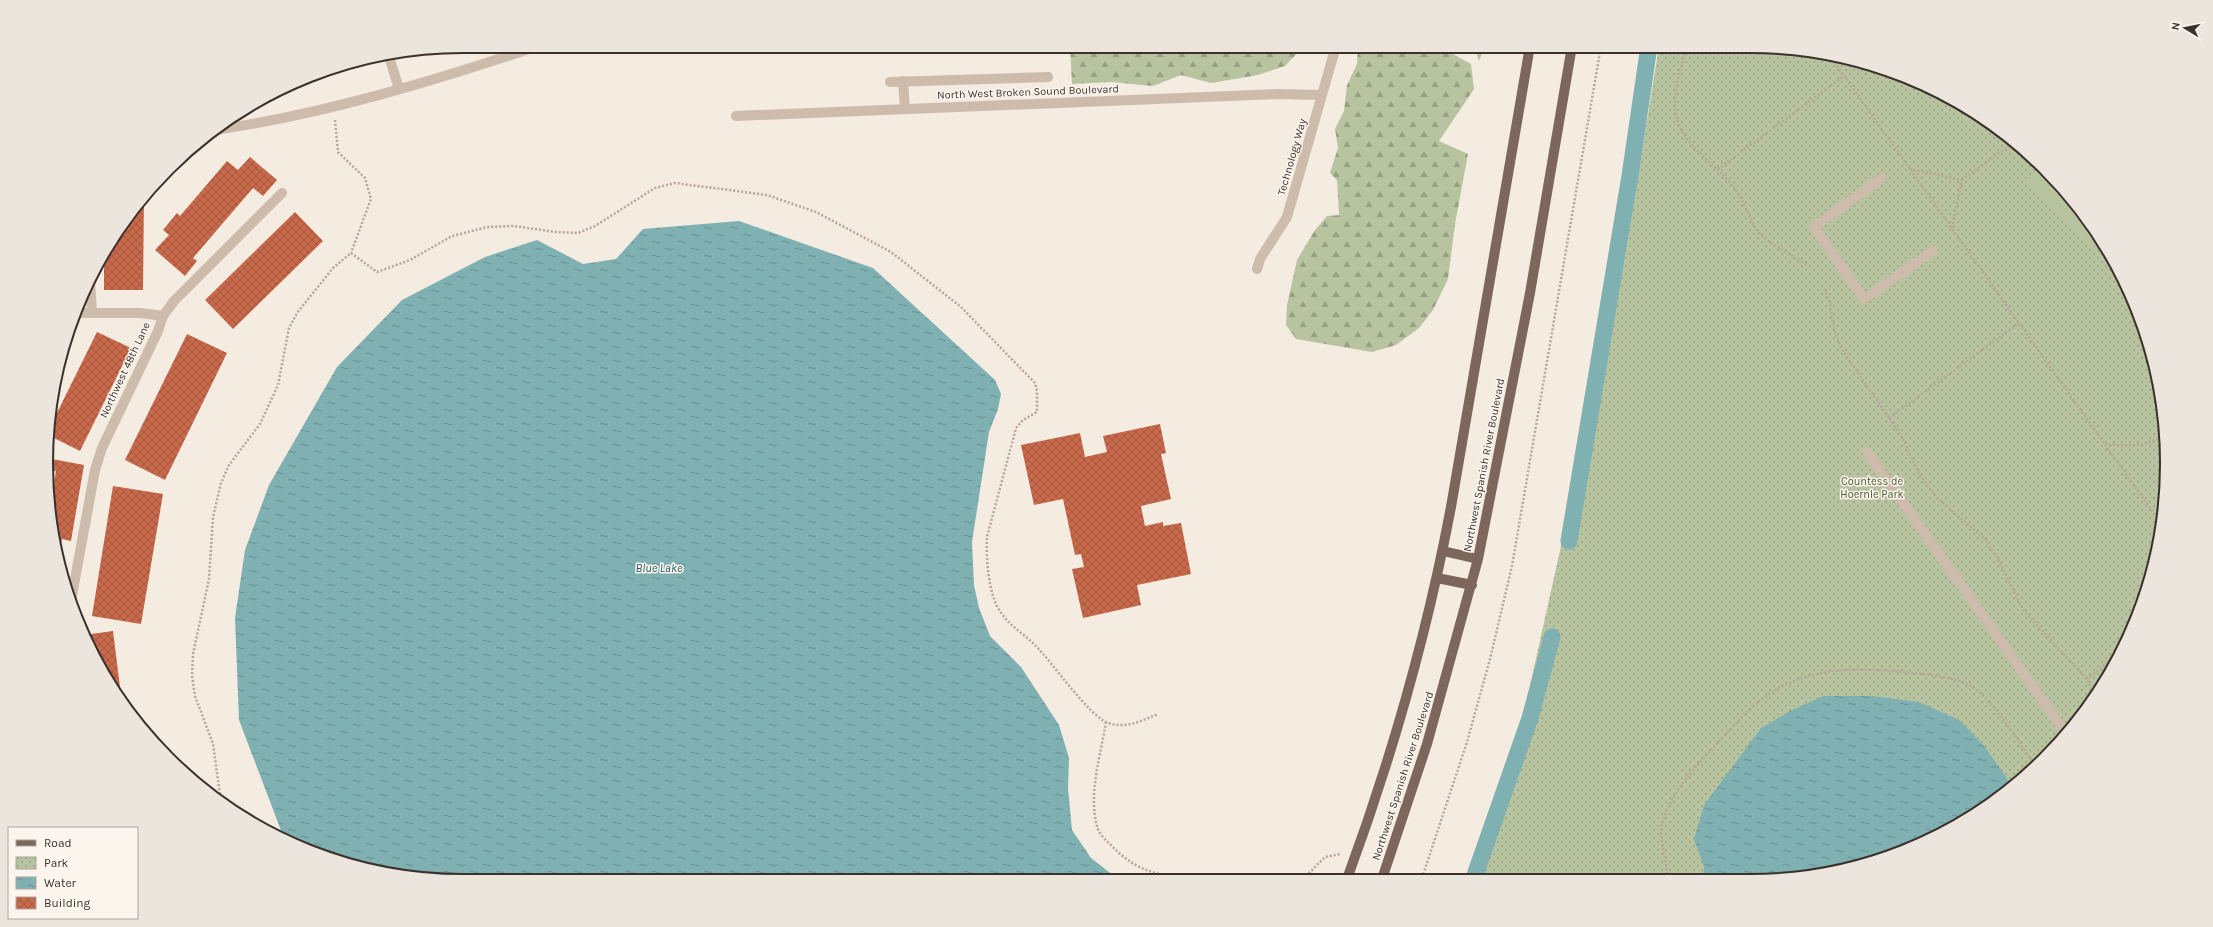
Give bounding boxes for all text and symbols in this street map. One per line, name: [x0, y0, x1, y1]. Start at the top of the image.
north arrow: [2165, 8, 2205, 48]
text: N: [2169, 21, 2183, 31]
street label: North West Broken Sound Boulevard: [937, 82, 1119, 102]
street label: Technology Way: [1275, 117, 1309, 197]
street label: Northwest 48th Lane: [97, 320, 153, 420]
street label: Northwest Spanish River Boulevard: [1461, 377, 1507, 553]
park label: Countess de Hoernle Park: [1840, 475, 1904, 501]
water label: Blue Lake: [635, 561, 683, 575]
street label: Northwest Spanish River Boulevard: [1370, 690, 1436, 862]
legend: [8, 827, 138, 919]
text: Road: [44, 836, 72, 850]
text: Park: [44, 856, 69, 870]
text: Water: [44, 876, 77, 890]
text: Building: [44, 896, 91, 910]

